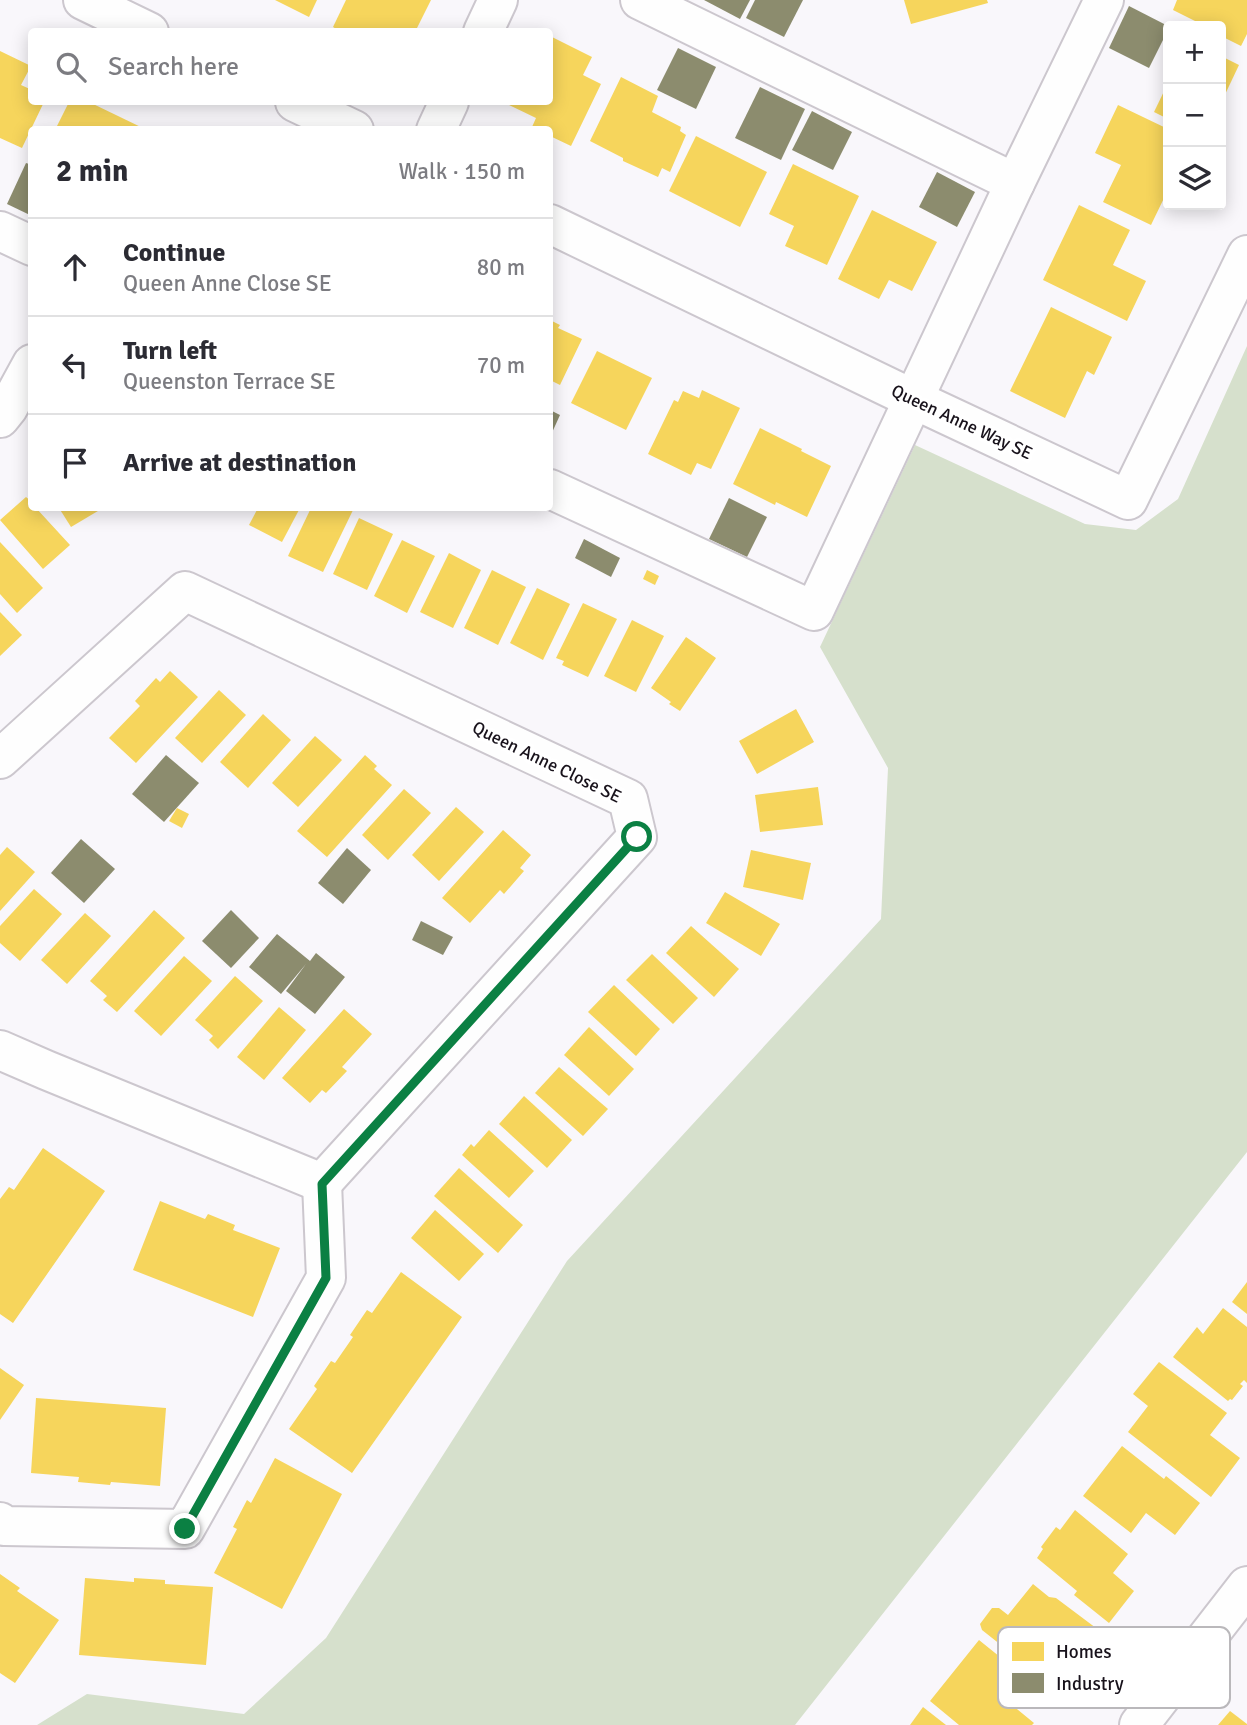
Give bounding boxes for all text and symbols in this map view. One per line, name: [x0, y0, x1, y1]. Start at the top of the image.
map controls: [1163, 21, 1226, 210]
button: +: [1163, 21, 1226, 84]
search box: [28, 28, 553, 105]
icon: search: [52, 48, 90, 86]
text: Search here: [108, 51, 239, 83]
button: −: [1163, 84, 1226, 147]
button: layers: [1163, 147, 1226, 210]
text: 2 min: [56, 153, 128, 190]
text: Walk · 150 m: [399, 157, 525, 186]
text: Continue: [123, 237, 225, 269]
icon: ahead: [56, 248, 94, 286]
text: 80 m: [477, 253, 525, 282]
text: Queen Anne Close SE: [123, 269, 332, 298]
text: Turn left: [123, 335, 217, 367]
icon: left: [56, 346, 94, 384]
text: 70 m: [477, 351, 525, 380]
text: Queenston Terrace SE: [123, 367, 336, 396]
street label: Queen Anne Way SE: [888, 380, 1036, 464]
icon: arrive: [56, 444, 94, 482]
text: Arrive at destination: [123, 447, 356, 479]
street label: Queen Anne Close SE: [469, 716, 625, 808]
route start: [621, 821, 652, 852]
route end: [169, 1513, 200, 1544]
legend: [998, 1627, 1230, 1708]
text: Homes: [1056, 1640, 1112, 1664]
text: Industry: [1056, 1672, 1124, 1696]

